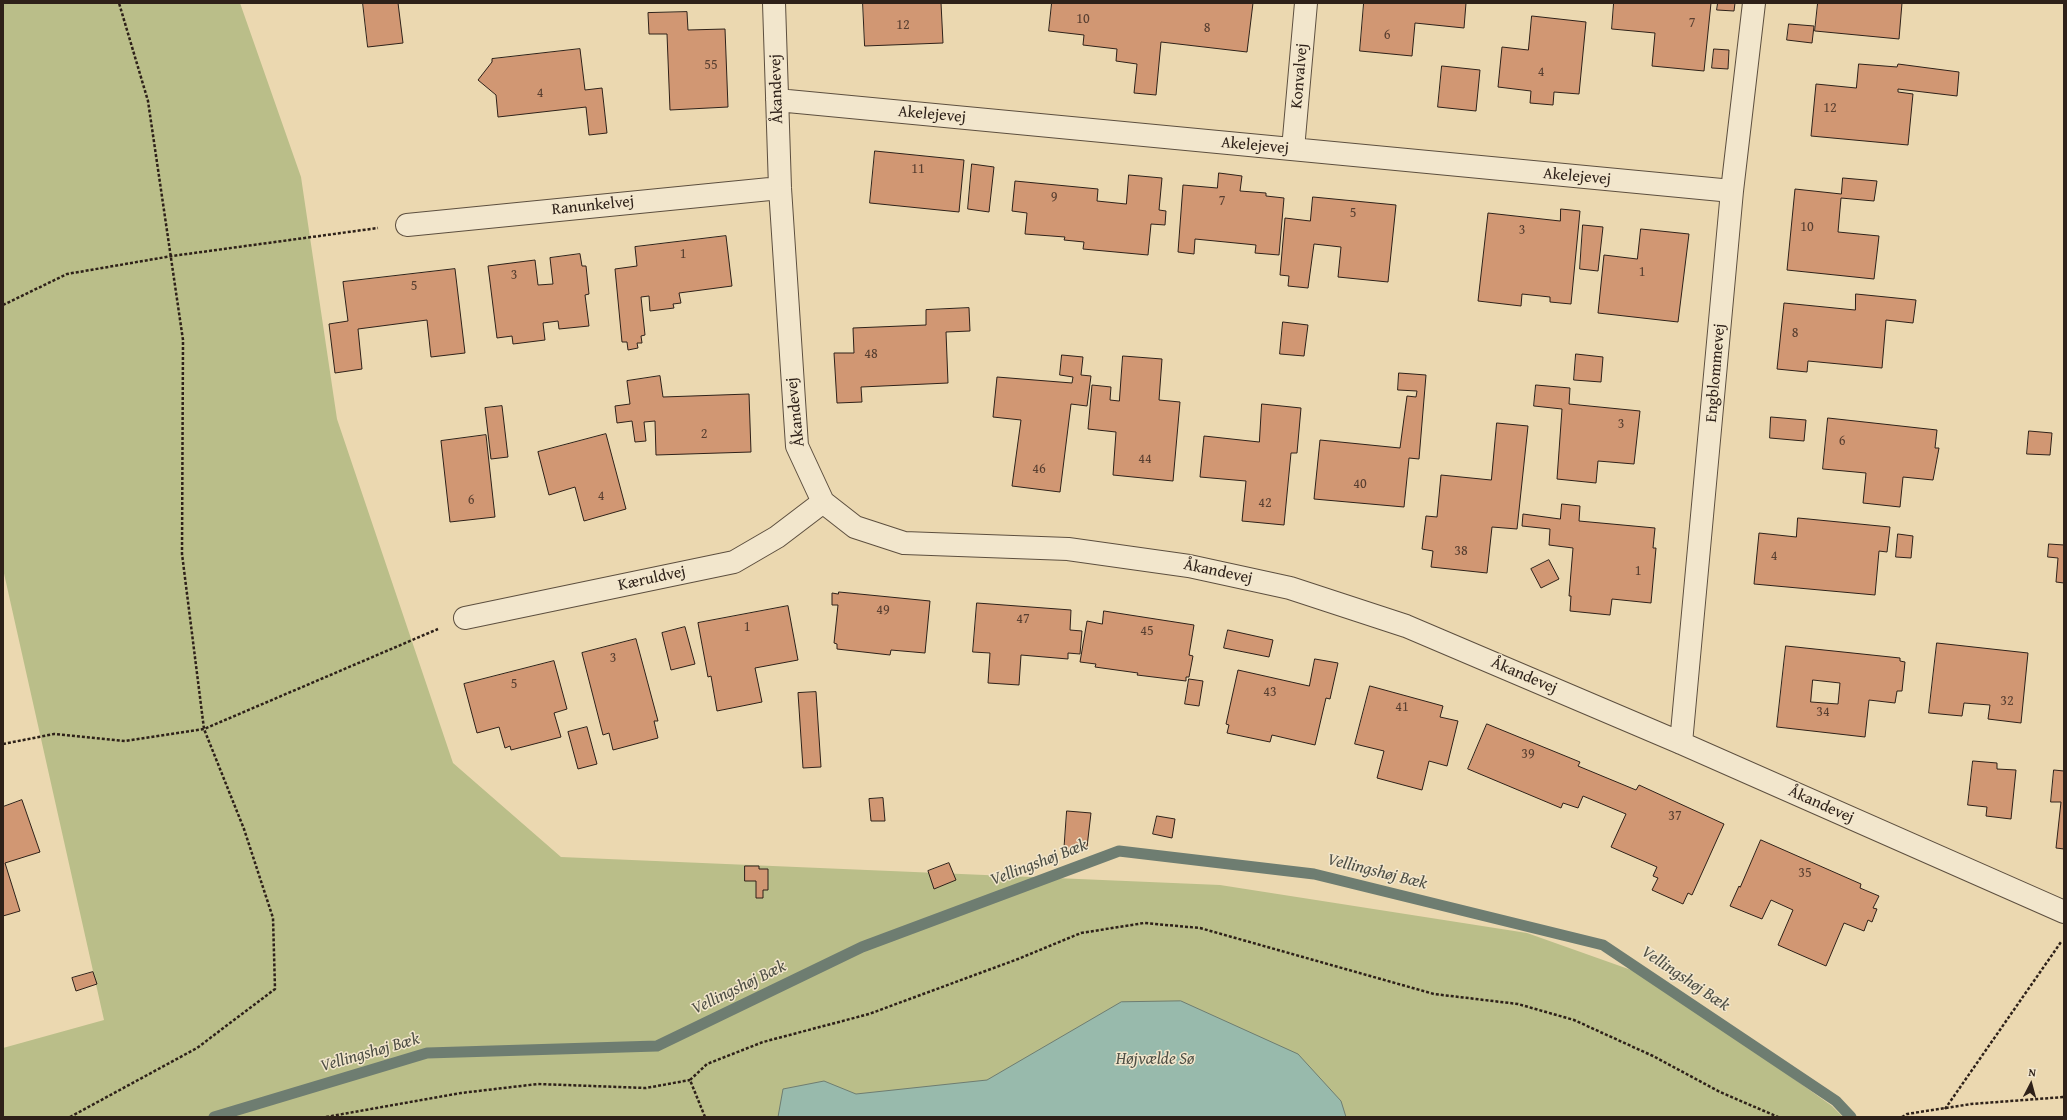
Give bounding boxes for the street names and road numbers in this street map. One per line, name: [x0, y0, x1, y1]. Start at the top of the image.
street label: Konvalvej: [1288, 42, 1312, 110]
street label: Åkandevej: [766, 54, 788, 124]
street label: Akelejevej: [897, 102, 967, 128]
street label: Akelejevej: [1220, 133, 1290, 159]
street label: Akelejevej: [1542, 164, 1612, 190]
street label: Ranunkelvej: [551, 192, 635, 220]
street label: Engblommevej: [1702, 323, 1730, 423]
street label: Åkandevej: [783, 376, 809, 448]
street label: Åkandevej: [1182, 555, 1254, 589]
street label: Kæruldvej: [617, 562, 687, 596]
street label: Åkandevej: [1488, 654, 1560, 698]
street label: Åkandevej: [1785, 782, 1857, 828]

